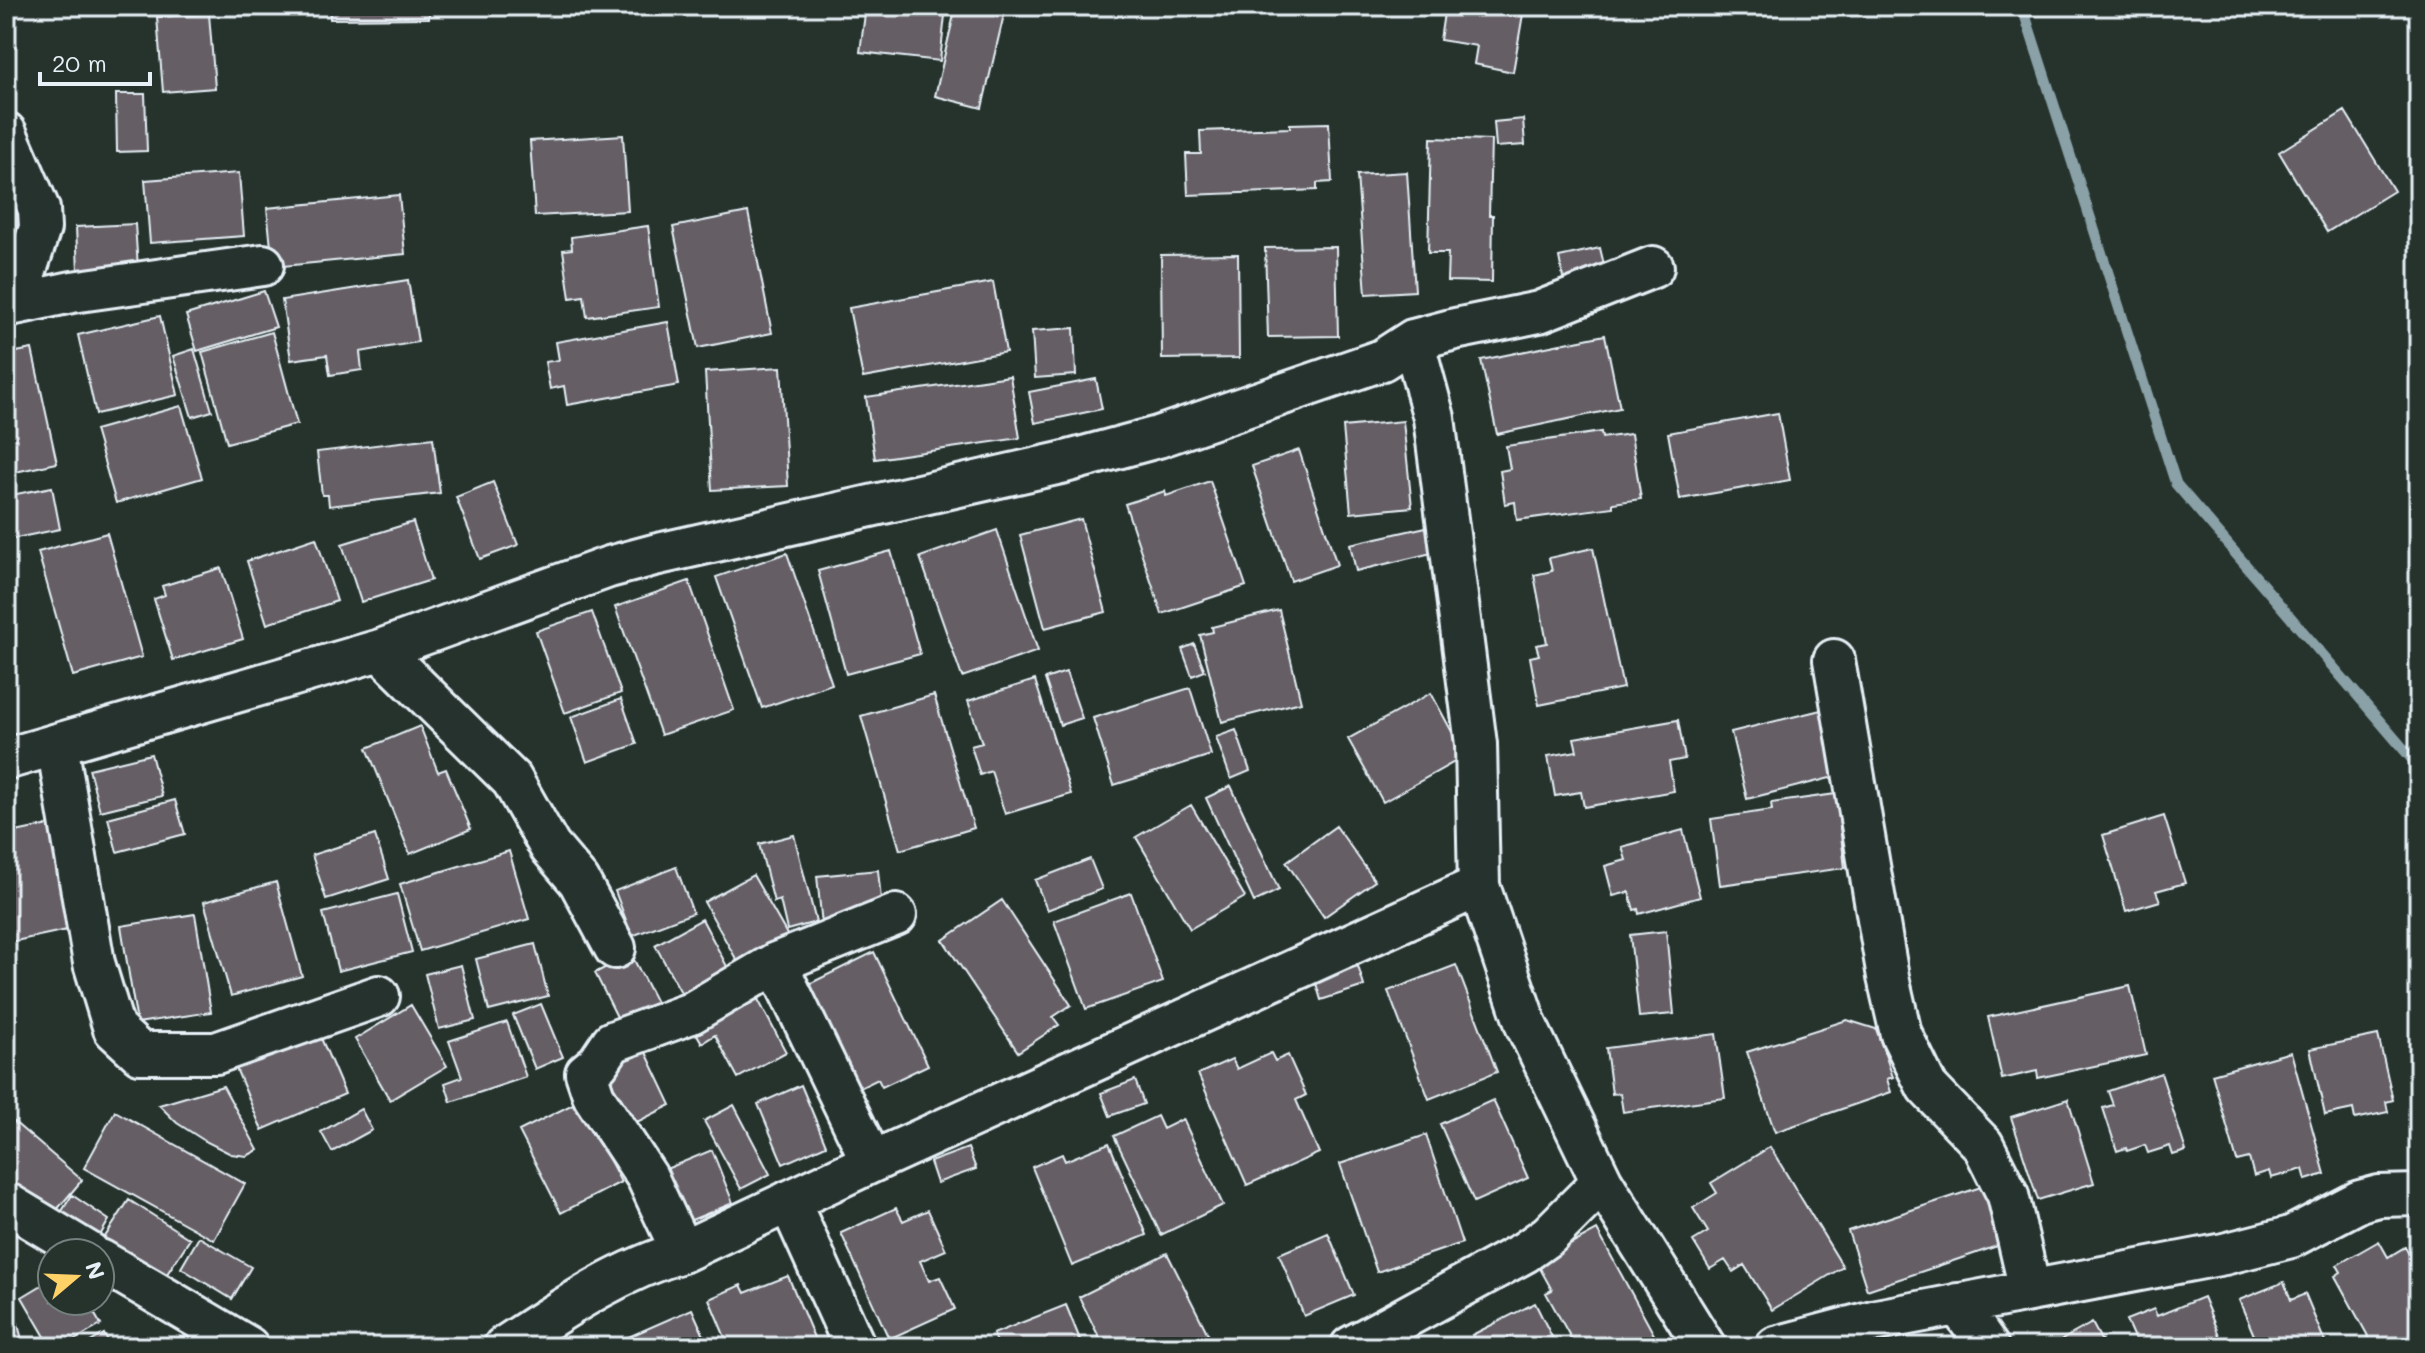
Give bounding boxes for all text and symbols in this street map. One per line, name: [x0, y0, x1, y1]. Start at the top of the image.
scale bar: [40, 36, 150, 86]
text: 20 m: [52, 47, 107, 78]
north arrow: [36, 1237, 116, 1317]
text: N: [79, 1258, 112, 1283]

